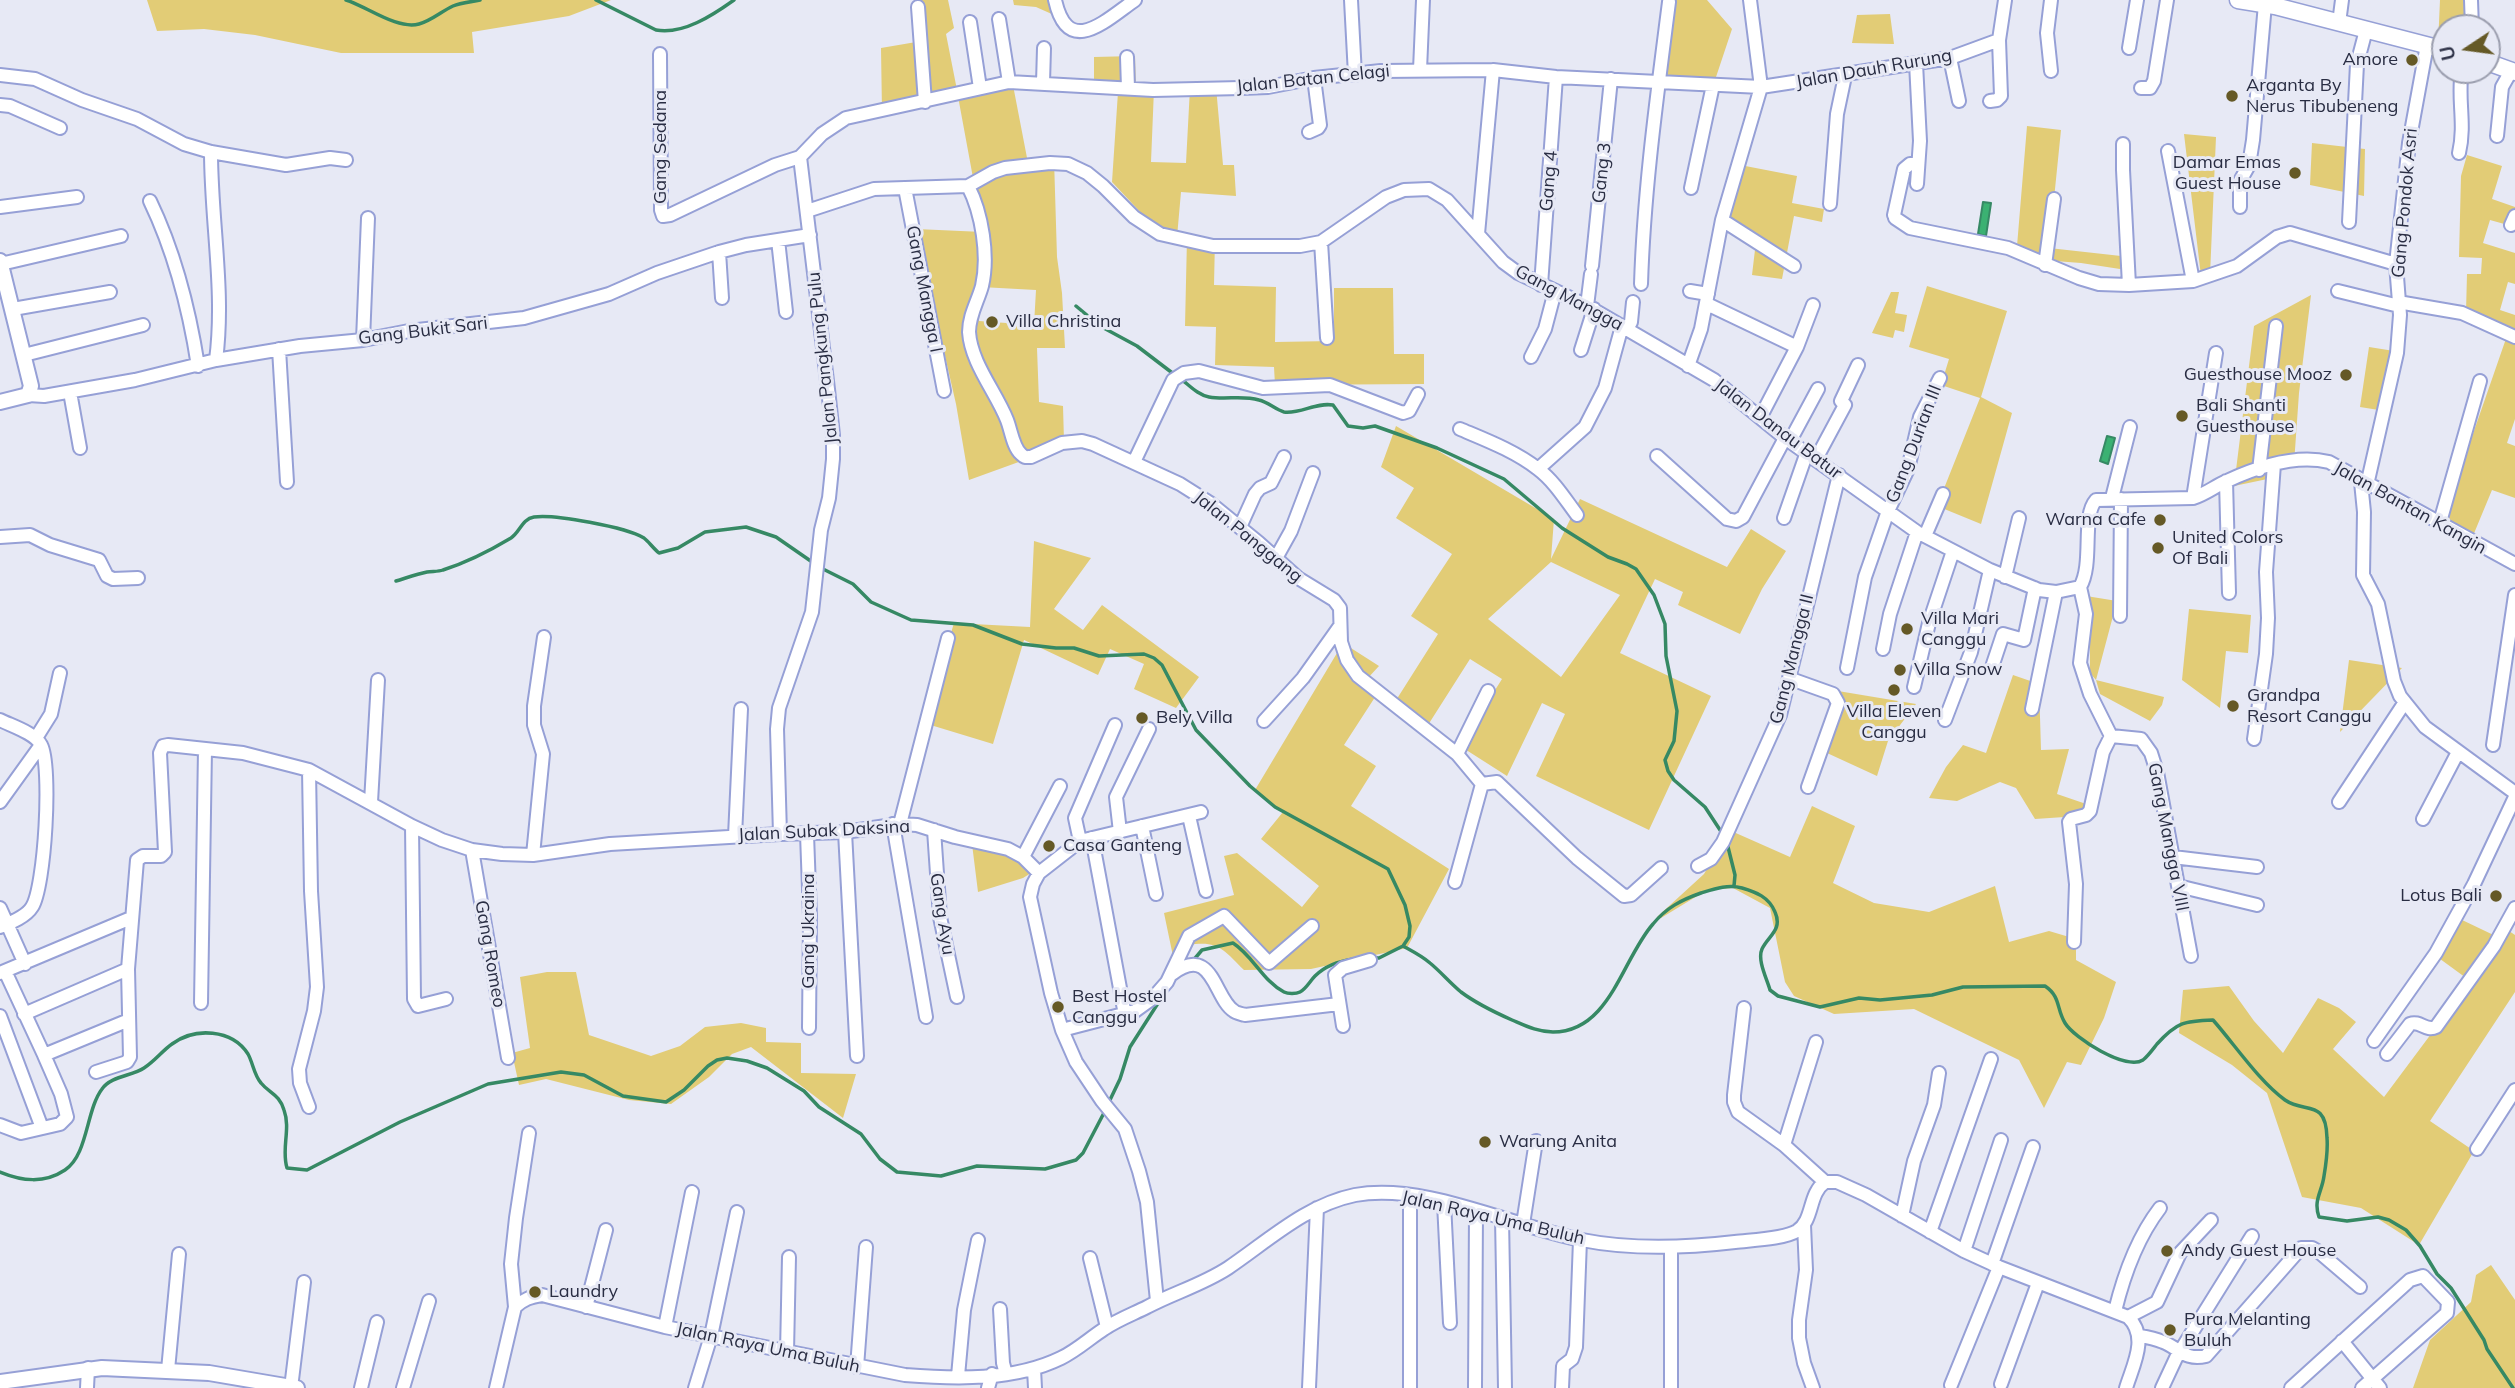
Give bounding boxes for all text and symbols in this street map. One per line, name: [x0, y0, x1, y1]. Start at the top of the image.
north arrow: [2431, 14, 2501, 84]
text: U: [2434, 44, 2461, 63]
street label: Jalan Dauh Rurung: [1794, 45, 1954, 93]
place label: Amore: [2342, 49, 2398, 71]
marker: Amore: [2404, 52, 2420, 68]
street label: Jalan Batan Celagi: [1235, 60, 1391, 98]
place label: Arganta By Nerus Tibubeneng: [2246, 75, 2398, 118]
marker: Arganta By Nerus Tibubeneng: [2224, 88, 2240, 104]
street label: Gang Sedana: [650, 90, 672, 204]
street label: Gang Pondok Asri: [2388, 127, 2422, 279]
street label: Gang 3: [1588, 142, 1616, 204]
street label: Gang 4: [1536, 150, 1562, 212]
place label: Damar Emas Guest House: [2173, 152, 2281, 194]
marker: Damar Emas Guest House: [2287, 165, 2303, 181]
street label: Gang Mangga I: [901, 224, 947, 354]
street label: Gang Mangga: [1511, 260, 1627, 336]
street label: Jalan Pangkung Pulu: [803, 271, 843, 445]
place label: Villa Christina: [1006, 311, 1121, 333]
street label: Gang Bukit Sari: [357, 312, 489, 350]
marker: Villa Christina: [984, 314, 1000, 330]
place label: Guesthouse Mooz: [2184, 364, 2332, 386]
marker: Guesthouse Mooz: [2338, 367, 2354, 383]
street label: Jalan Danau Batur: [1710, 374, 1846, 484]
street label: Gang Durian III: [1882, 382, 1946, 506]
place label: Bali Shanti Guesthouse: [2196, 395, 2294, 438]
marker: Bali Shanti Guesthouse: [2174, 408, 2190, 424]
street label: Jalan Bantan Kangin: [2330, 457, 2490, 559]
street label: Jalan Panggang: [1189, 487, 1307, 587]
place label: Warna Cafe: [2045, 509, 2146, 531]
marker: Warna Cafe: [2152, 512, 2168, 528]
place label: United Colors Of Bali: [2172, 527, 2283, 570]
marker: United Colors Of Bali: [2150, 540, 2166, 556]
street label: Gang Mangga II: [1765, 592, 1819, 726]
place label: Villa Mari Canggu: [1921, 608, 1999, 650]
marker: Villa Mari Canggu: [1899, 621, 1915, 637]
place label: Villa Snow: [1914, 659, 2002, 681]
marker: Villa Snow: [1892, 662, 1908, 678]
marker: Villa Eleven Canggu: [1886, 682, 1902, 698]
place label: Grandpa Resort Canggu: [2247, 685, 2372, 728]
marker: Grandpa Resort Canggu: [2225, 698, 2241, 714]
place label: Villa Eleven Canggu: [1846, 701, 1942, 744]
place label: Bely Villa: [1156, 707, 1233, 729]
marker: Bely Villa: [1134, 710, 1150, 726]
street label: Gang Mangga VIII: [2143, 761, 2193, 913]
street label: Jalan Subak Daksina: [737, 816, 911, 846]
place label: Casa Ganteng: [1063, 835, 1182, 857]
marker: Casa Ganteng: [1041, 838, 1057, 854]
street label: Gang Ayu: [925, 871, 959, 957]
street label: Gang Ukraina: [798, 873, 820, 989]
place label: Lotus Bali: [2400, 885, 2482, 907]
marker: Lotus Bali: [2488, 888, 2504, 904]
street label: Gang Romeo: [470, 899, 510, 1009]
place label: Best Hostel Canggu: [1072, 986, 1167, 1028]
marker: Best Hostel Canggu: [1050, 999, 1066, 1015]
place label: Warung Anita: [1499, 1131, 1617, 1153]
marker: Warung Anita: [1477, 1134, 1493, 1150]
street label: Jalan Raya Uma Buluh: [1399, 1186, 1587, 1250]
place label: Andy Guest House: [2181, 1240, 2336, 1262]
marker: Andy Guest House: [2159, 1243, 2175, 1259]
place label: Laundry: [549, 1281, 618, 1303]
marker: Laundry: [527, 1284, 543, 1300]
place label: Pura Melanting Buluh: [2184, 1309, 2311, 1352]
street label: Jalan Raya Uma Buluh: [674, 1318, 862, 1378]
marker: Pura Melanting Buluh: [2162, 1322, 2178, 1338]

